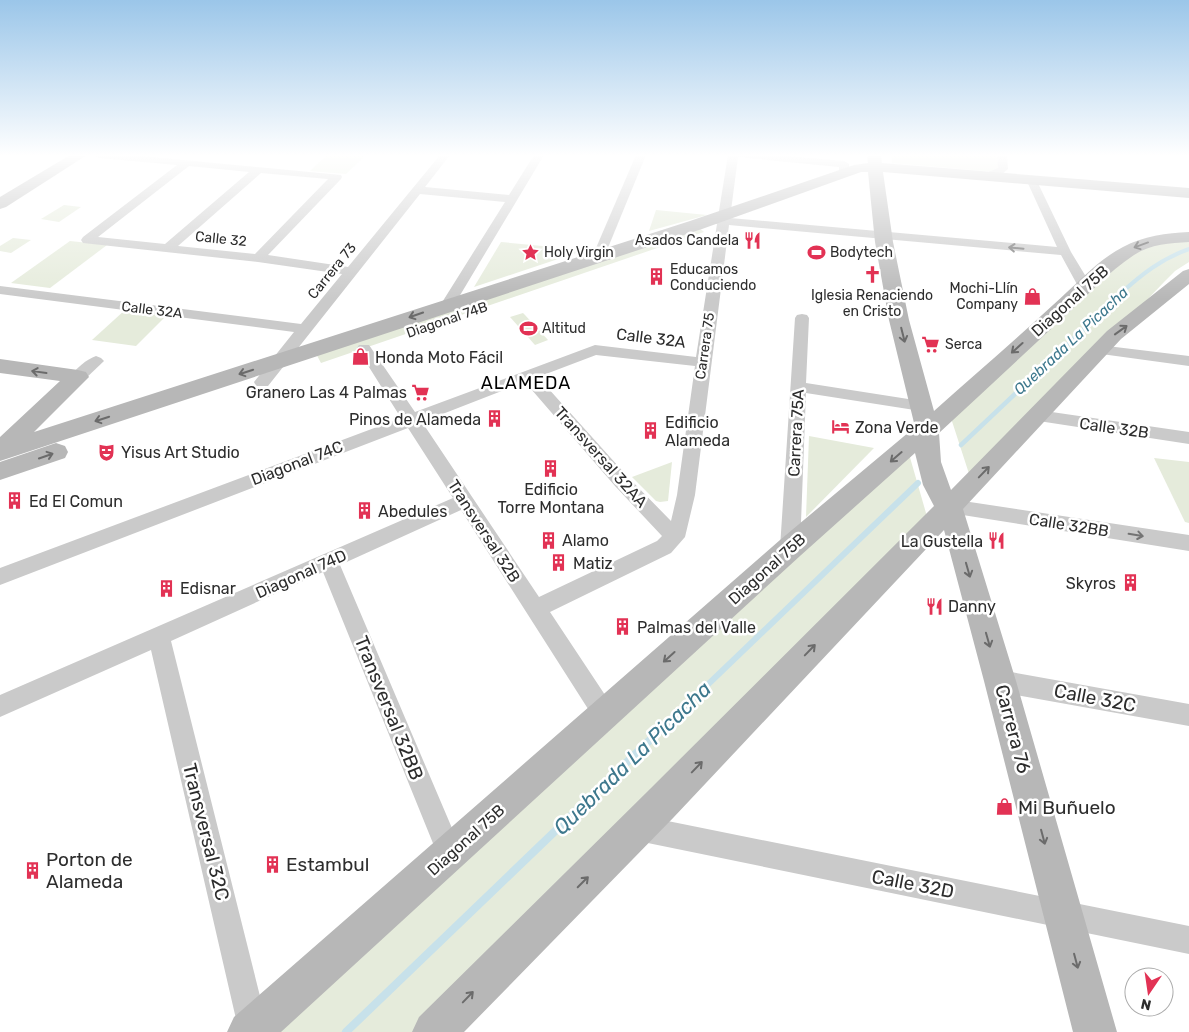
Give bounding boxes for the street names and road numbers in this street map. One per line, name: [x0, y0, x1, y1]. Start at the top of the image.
street label: Calle 32: [194, 228, 248, 250]
street label: Carrera 73: [304, 239, 360, 303]
street label: Diagonal 75B: [1028, 261, 1112, 341]
street label: Calle 32A: [121, 298, 184, 322]
street label: Diagonal 74B: [404, 298, 490, 342]
street label: Carrera 75: [692, 312, 718, 380]
street label: Calle 32A: [615, 324, 687, 352]
street label: Carrera 75A: [784, 388, 808, 477]
street label: Transversal 32AA: [551, 403, 651, 512]
street label: Calle 32B: [1078, 414, 1150, 442]
street label: Diagonal 74C: [248, 437, 346, 489]
street label: Transversal 32B: [444, 476, 524, 586]
street label: Calle 32BB: [1028, 509, 1110, 541]
street label: Diagonal 75B: [725, 529, 809, 609]
street label: Diagonal 74D: [253, 546, 349, 602]
street label: Transversal 32BB: [350, 633, 428, 783]
street label: Calle 32C: [1052, 679, 1138, 717]
street label: Carrera 76: [990, 682, 1036, 776]
street label: Transversal 32C: [178, 761, 234, 903]
street label: Diagonal 75B: [424, 800, 508, 880]
street label: Calle 32D: [870, 865, 956, 903]

